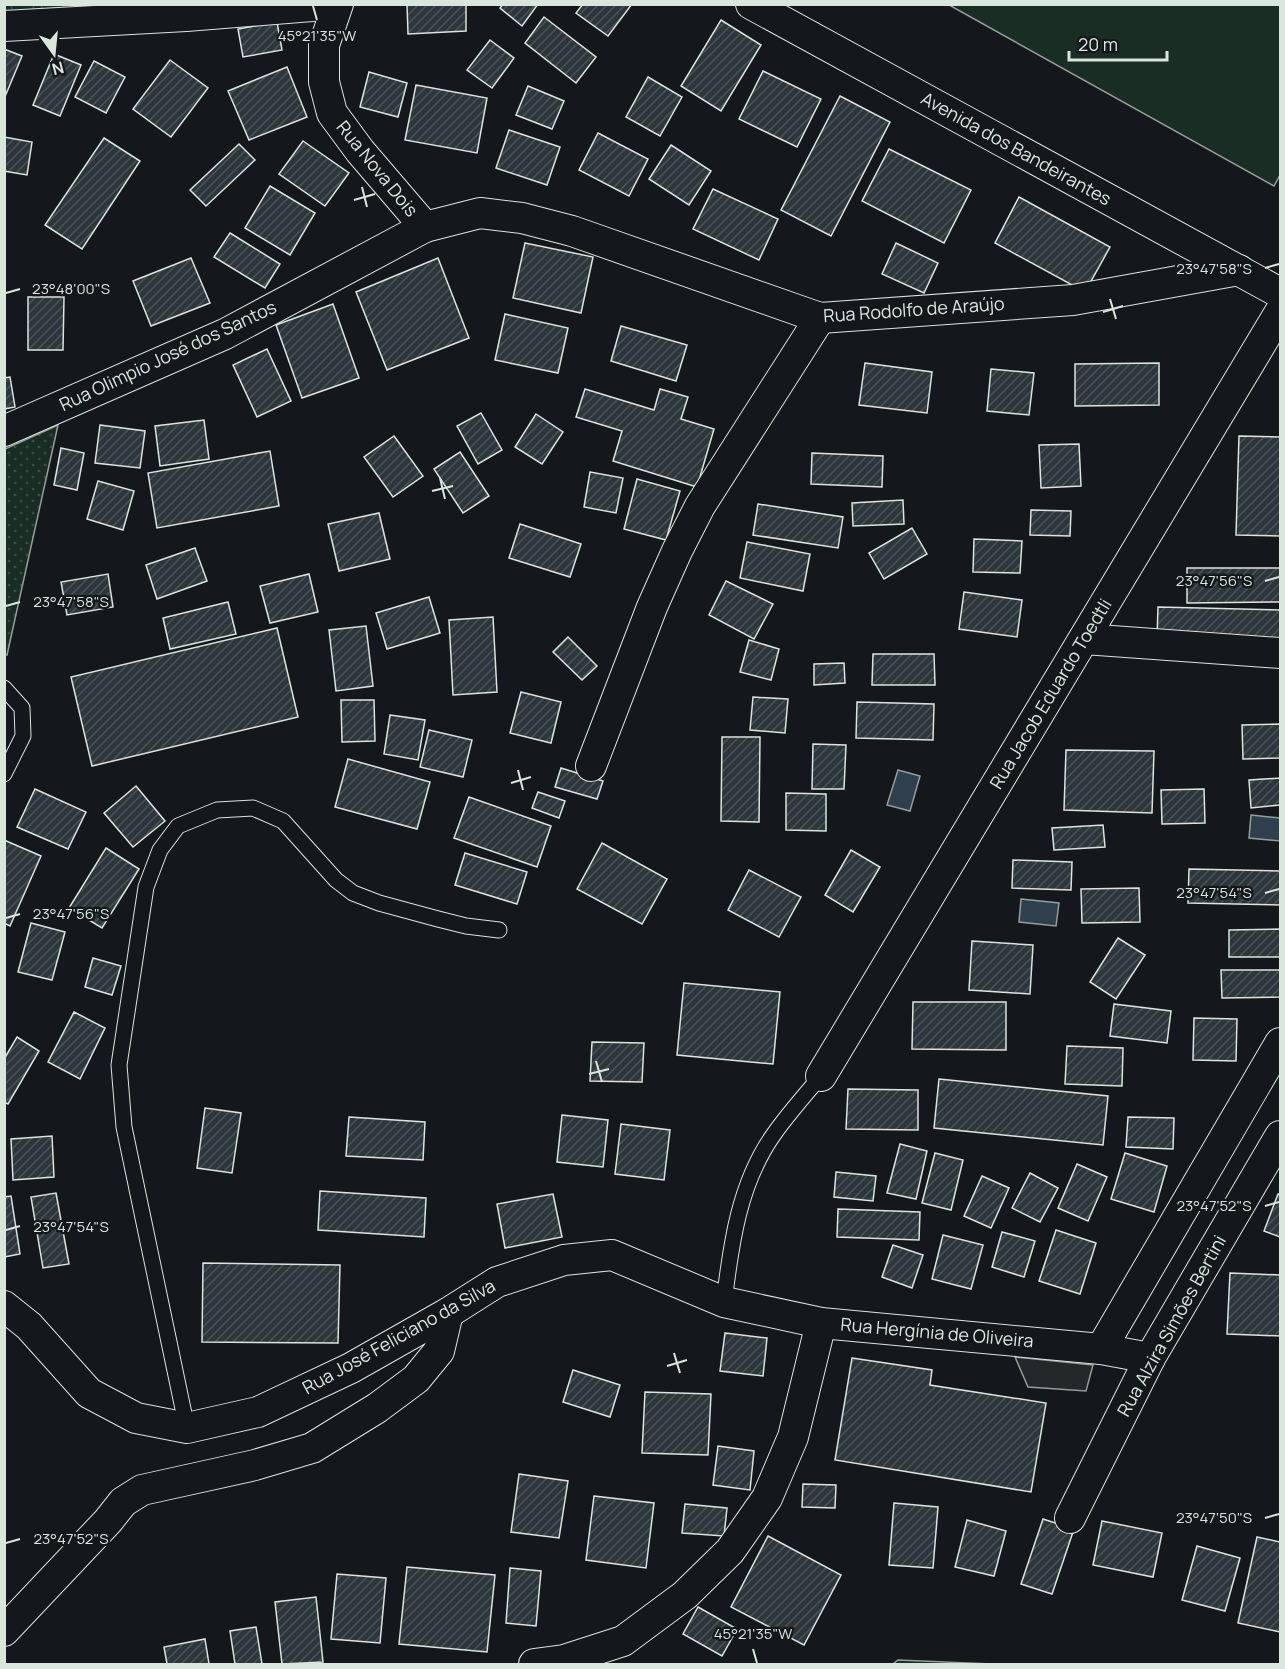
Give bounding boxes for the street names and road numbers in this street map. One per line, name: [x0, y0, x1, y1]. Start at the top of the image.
street label: Avenida dos Bandeirantes: [917, 86, 1116, 210]
street label: Rua Nova Dois: [332, 115, 424, 221]
street label: Rua Rodolfo de Araújo: [823, 291, 1005, 327]
street label: Rua Olimpio José dos Santos: [55, 294, 280, 416]
street label: Rua Jacob Eduardo Toedtli: [984, 594, 1117, 793]
street label: Rua Alzira Simões Bertini: [1111, 1231, 1231, 1420]
street label: Rua José Feliciano da Silva: [298, 1273, 499, 1399]
street label: Rua Hergínia de Oliveira: [839, 1312, 1035, 1352]

